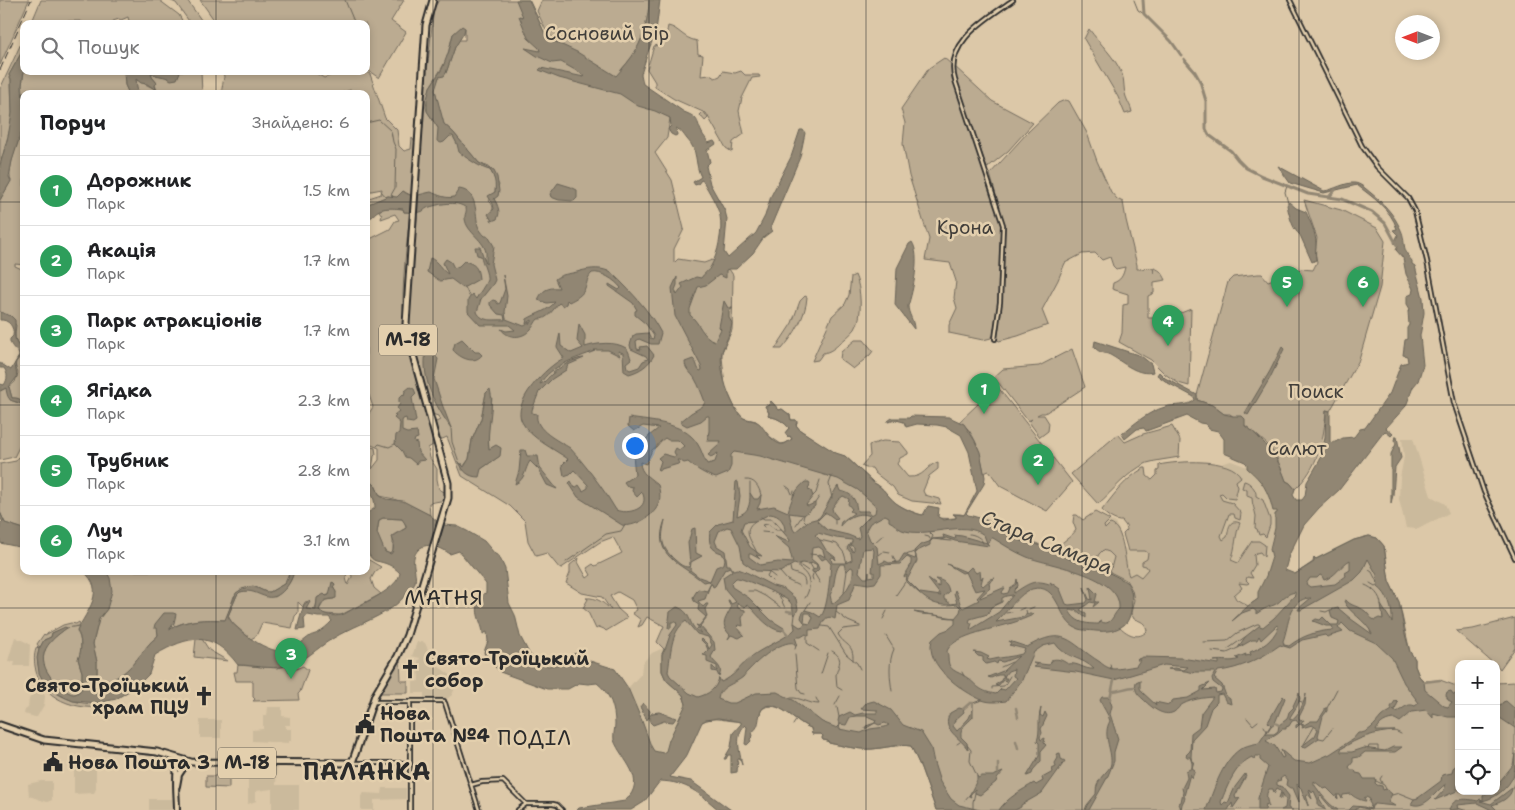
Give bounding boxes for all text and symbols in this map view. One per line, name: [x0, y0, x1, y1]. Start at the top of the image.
north arrow: [1395, 15, 1440, 60]
search box: [20, 20, 370, 75]
park label: Сосновий Бір: [545, 21, 669, 46]
icon: search: [38, 34, 66, 62]
text: Пошук: [78, 35, 140, 60]
text: Поруч: [40, 109, 106, 137]
text: Знайдено: 6: [252, 112, 350, 133]
text: Дорожник: [87, 168, 191, 193]
text: 1: [52, 180, 60, 201]
text: 1.5 km: [303, 180, 350, 201]
text: Парк: [87, 193, 125, 214]
park label: Крона: [937, 215, 994, 240]
text: Акація: [87, 238, 156, 263]
text: 2: [50, 250, 62, 271]
text: 1.7 km: [303, 250, 350, 271]
text: Парк: [87, 263, 125, 284]
pin: 5: [1271, 266, 1303, 307]
pin: 6: [1347, 266, 1379, 307]
pin: 4: [1152, 305, 1184, 346]
text: Парк атракціонів: [87, 308, 262, 333]
text: 3: [50, 320, 62, 341]
text: 1.7 km: [303, 320, 350, 341]
road number: М-18: [379, 324, 437, 356]
text: Парк: [87, 333, 125, 354]
pin: 1: [968, 373, 1000, 414]
text: Ягідка: [87, 378, 152, 403]
park label: Поиск: [1288, 379, 1344, 404]
text: 4: [50, 390, 62, 411]
text: 2.3 km: [297, 390, 350, 411]
text: Парк: [87, 403, 125, 424]
your location: [622, 433, 648, 459]
park label: Салют: [1267, 436, 1327, 461]
pin: 2: [1022, 444, 1054, 485]
text: Трубник: [87, 448, 169, 473]
text: 5: [51, 460, 61, 481]
text: 2.8 km: [297, 460, 350, 481]
text: Парк: [87, 473, 125, 494]
water label: Стара Самара: [977, 504, 1117, 580]
text: Луч: [87, 518, 123, 543]
text: 6: [50, 530, 62, 551]
text: 3.1 km: [302, 530, 350, 551]
text: Парк: [87, 543, 125, 564]
district label: МАТНЯ: [404, 584, 484, 612]
pin: 3: [275, 638, 307, 679]
place label: Свято-Троїцький собор: [425, 646, 589, 693]
church icon: Свято-Троїцький собор: [399, 658, 421, 680]
map controls: [1455, 660, 1500, 795]
button: +: [1455, 660, 1500, 705]
place label: Свято-Троїцький храм ПЦУ: [25, 673, 189, 720]
church icon: Свято-Троїцький храм ПЦУ: [193, 685, 215, 707]
place label: Нова Пошта №4: [380, 701, 491, 748]
button: −: [1455, 705, 1500, 750]
public building icon: Нова Пошта №4: [354, 713, 376, 735]
district label: ПОДІЛ: [498, 724, 572, 752]
road number: М-18: [218, 748, 276, 778]
place label: Нова Пошта 3: [68, 750, 210, 775]
button: locate: [1455, 750, 1500, 795]
public building icon: Нова Пошта 3: [42, 751, 64, 773]
district label: ПАЛАНКА: [303, 756, 431, 788]

